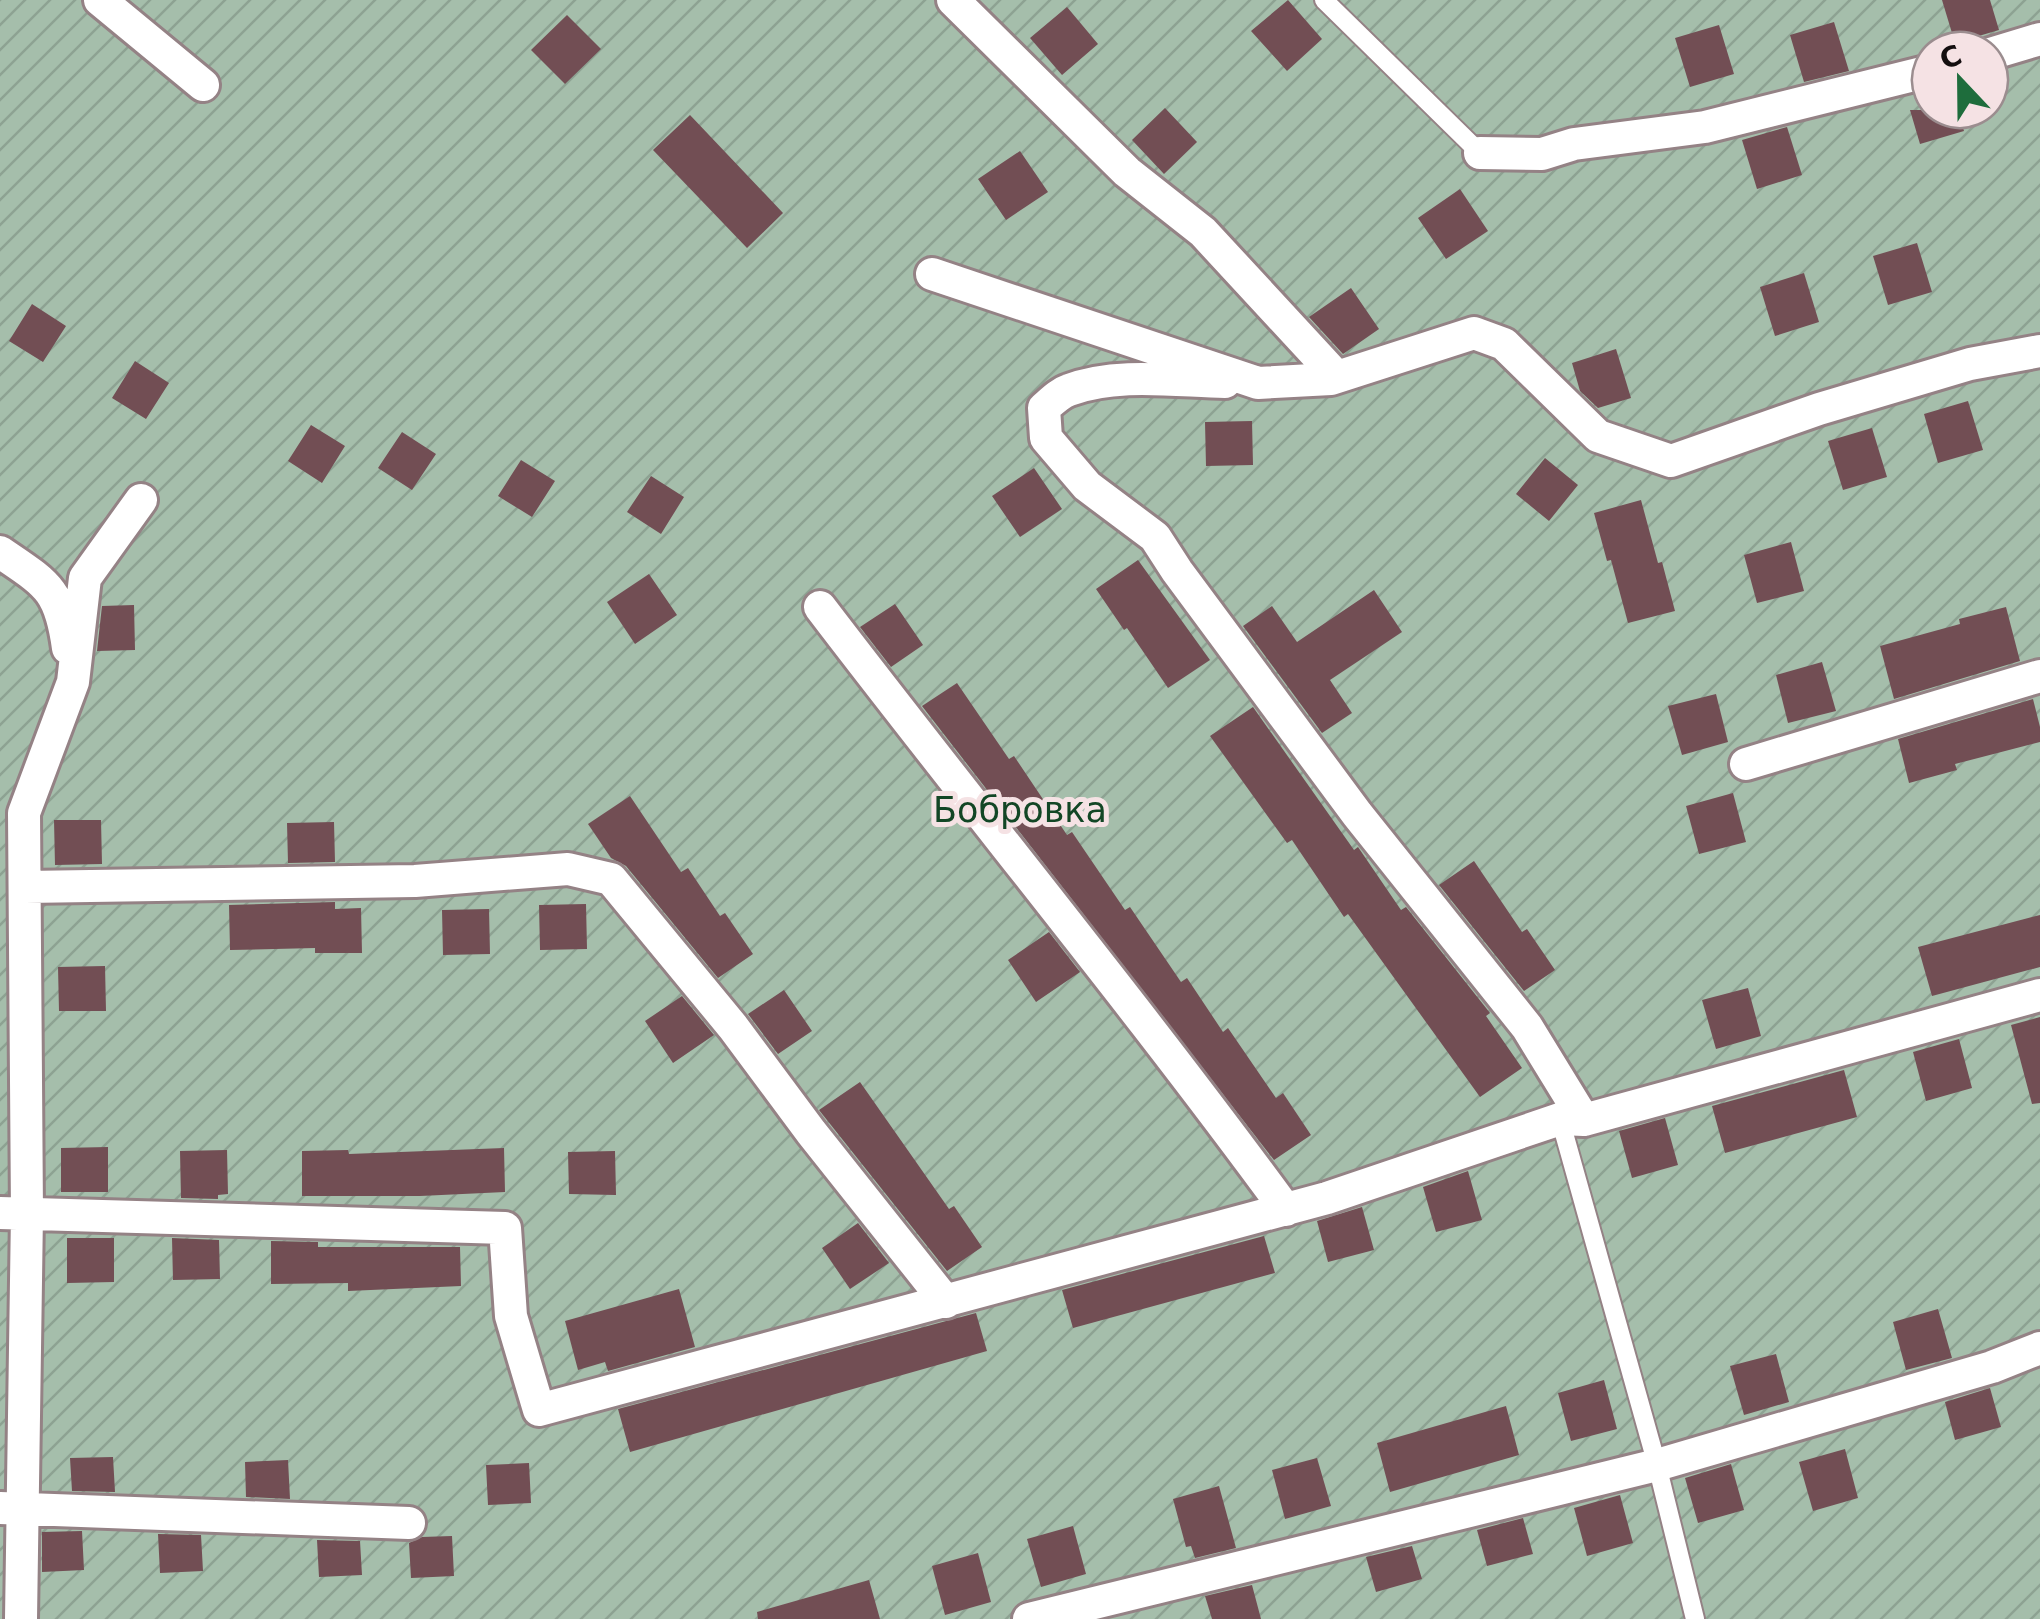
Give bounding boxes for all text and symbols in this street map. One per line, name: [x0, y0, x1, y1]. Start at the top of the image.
north arrow: [1910, 30, 2010, 130]
text: С: [1935, 38, 1967, 76]
park label: Бобровка: [933, 790, 1107, 830]

